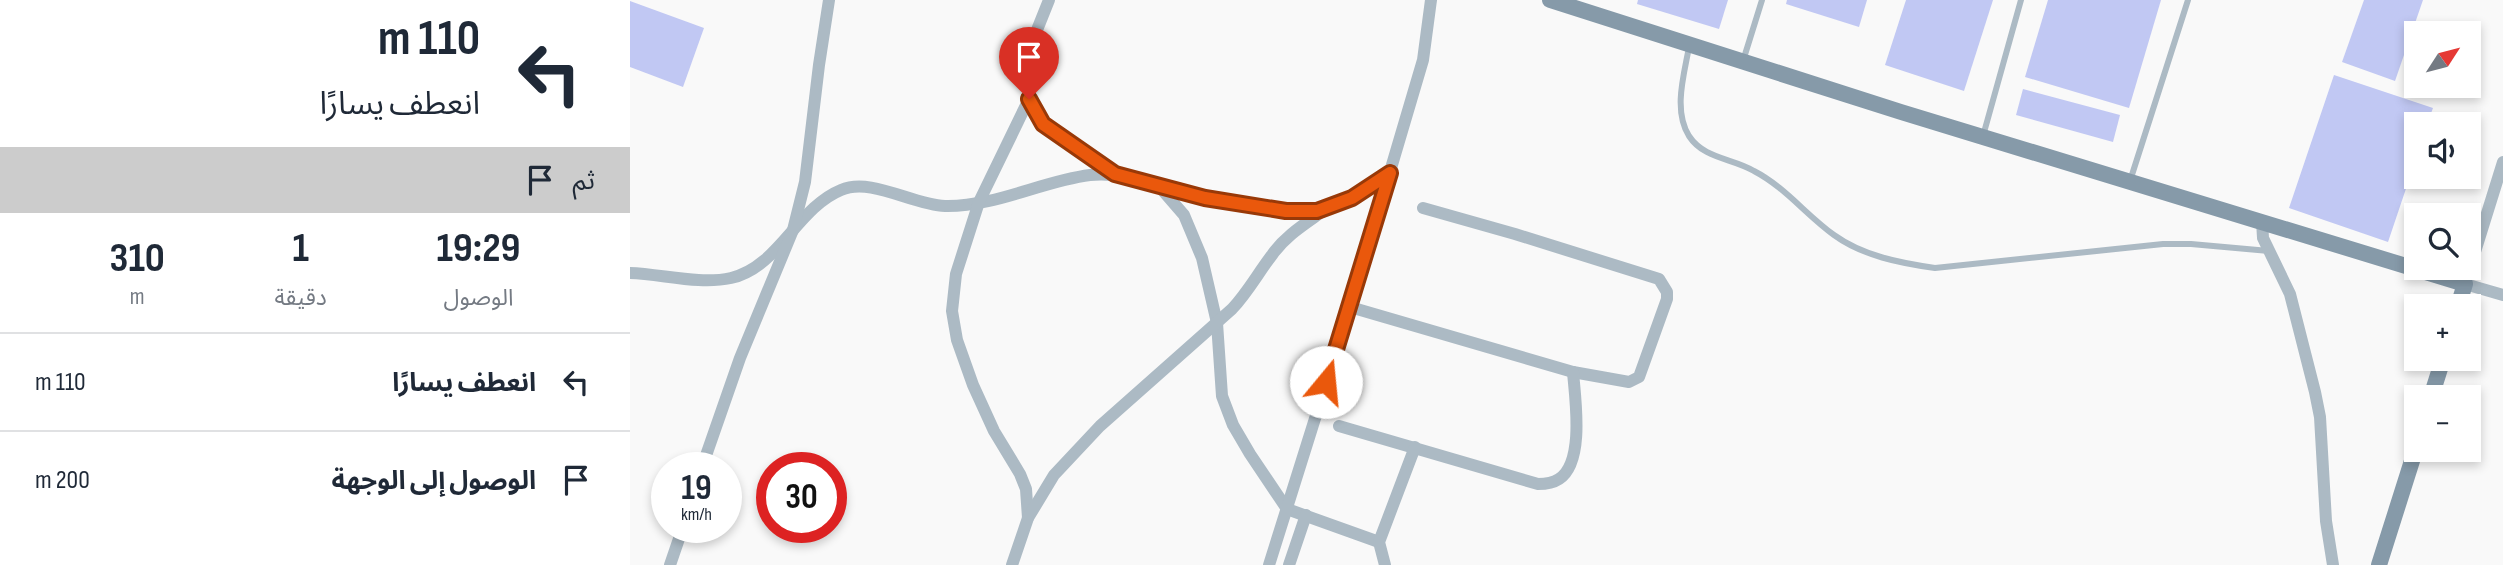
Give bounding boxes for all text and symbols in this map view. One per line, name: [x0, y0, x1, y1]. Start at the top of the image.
text: 110 m: [378, 10, 480, 69]
north arrow: [2404, 21, 2482, 98]
map controls: [2404, 21, 2481, 462]
pin: [999, 27, 1059, 99]
icon: left: [504, 28, 595, 119]
icon: arrive: [1010, 38, 1048, 76]
text: انعطف يسارًا: [320, 85, 480, 124]
button: sound: [2404, 112, 2481, 189]
icon: arrive: [521, 161, 559, 199]
text: ثم: [573, 166, 595, 197]
button: search: [2404, 203, 2481, 280]
text: 1: [292, 223, 309, 274]
text: 19:29: [436, 223, 520, 274]
text: 310: [110, 233, 165, 284]
text: m: [130, 283, 145, 311]
text: دقيقة: [274, 284, 327, 312]
text: الوصول: [443, 284, 513, 312]
button: +: [2404, 294, 2481, 371]
position arrow: [1289, 345, 1363, 419]
icon: left: [557, 363, 595, 401]
text: 110 m: [35, 367, 86, 398]
text: انعطف يسارًا: [392, 368, 536, 399]
button: −: [2404, 385, 2481, 462]
speed limit sign: 30: [756, 452, 847, 543]
icon: arrive: [557, 461, 595, 499]
text: 200 m: [35, 465, 90, 496]
text: الوصول إلى الوجهة: [332, 466, 536, 497]
text: 19: [681, 467, 712, 510]
text: km/h: [681, 504, 712, 525]

